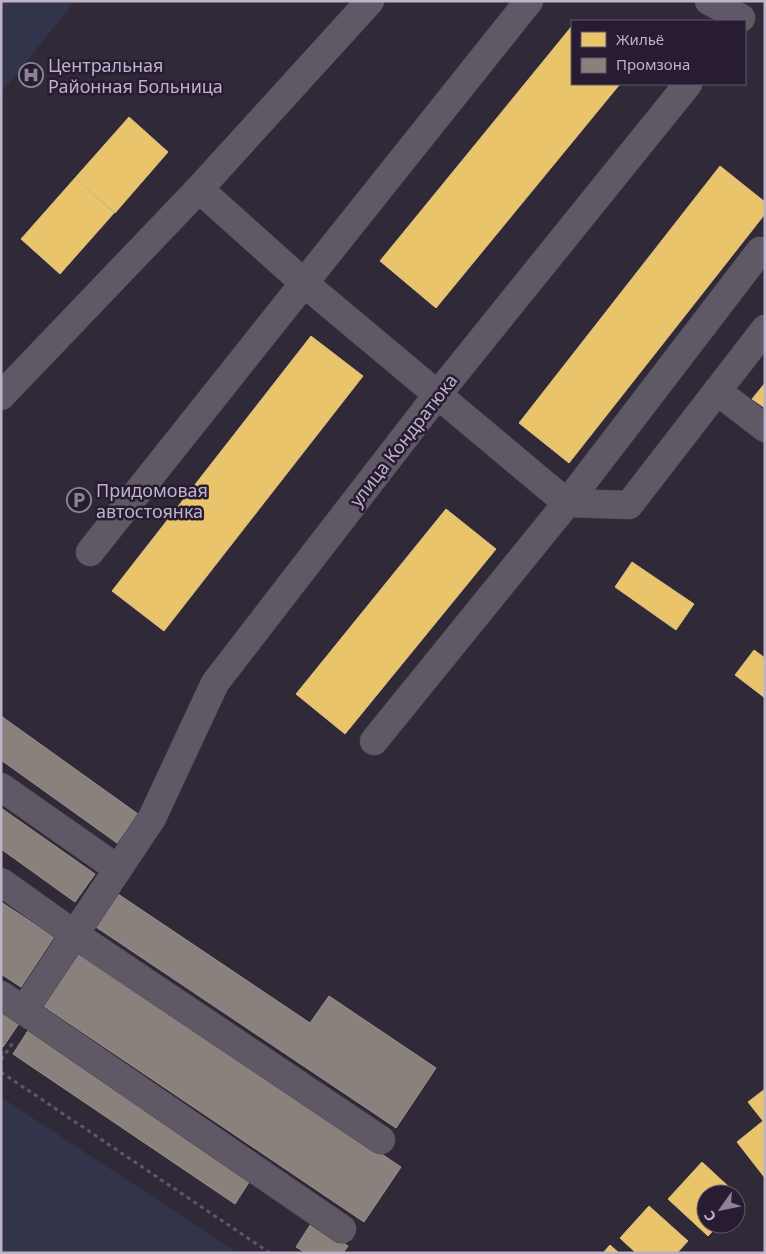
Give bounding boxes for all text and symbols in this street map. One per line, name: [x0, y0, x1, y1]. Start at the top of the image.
legend: [571, 20, 746, 85]
text: Жильё: [616, 29, 664, 49]
place label: Центральная Районная Больница: [48, 53, 223, 98]
text: Промзона: [616, 54, 690, 74]
hospital icon: Центральная Районная Больница: [18, 62, 44, 88]
street label: улица Кондратюка: [344, 369, 462, 511]
place label: Придомовая автостоянка: [96, 478, 208, 523]
parking icon: Придомовая автостоянка: [66, 487, 92, 513]
north arrow: [696, 1184, 746, 1234]
text: С: [699, 1207, 720, 1225]

